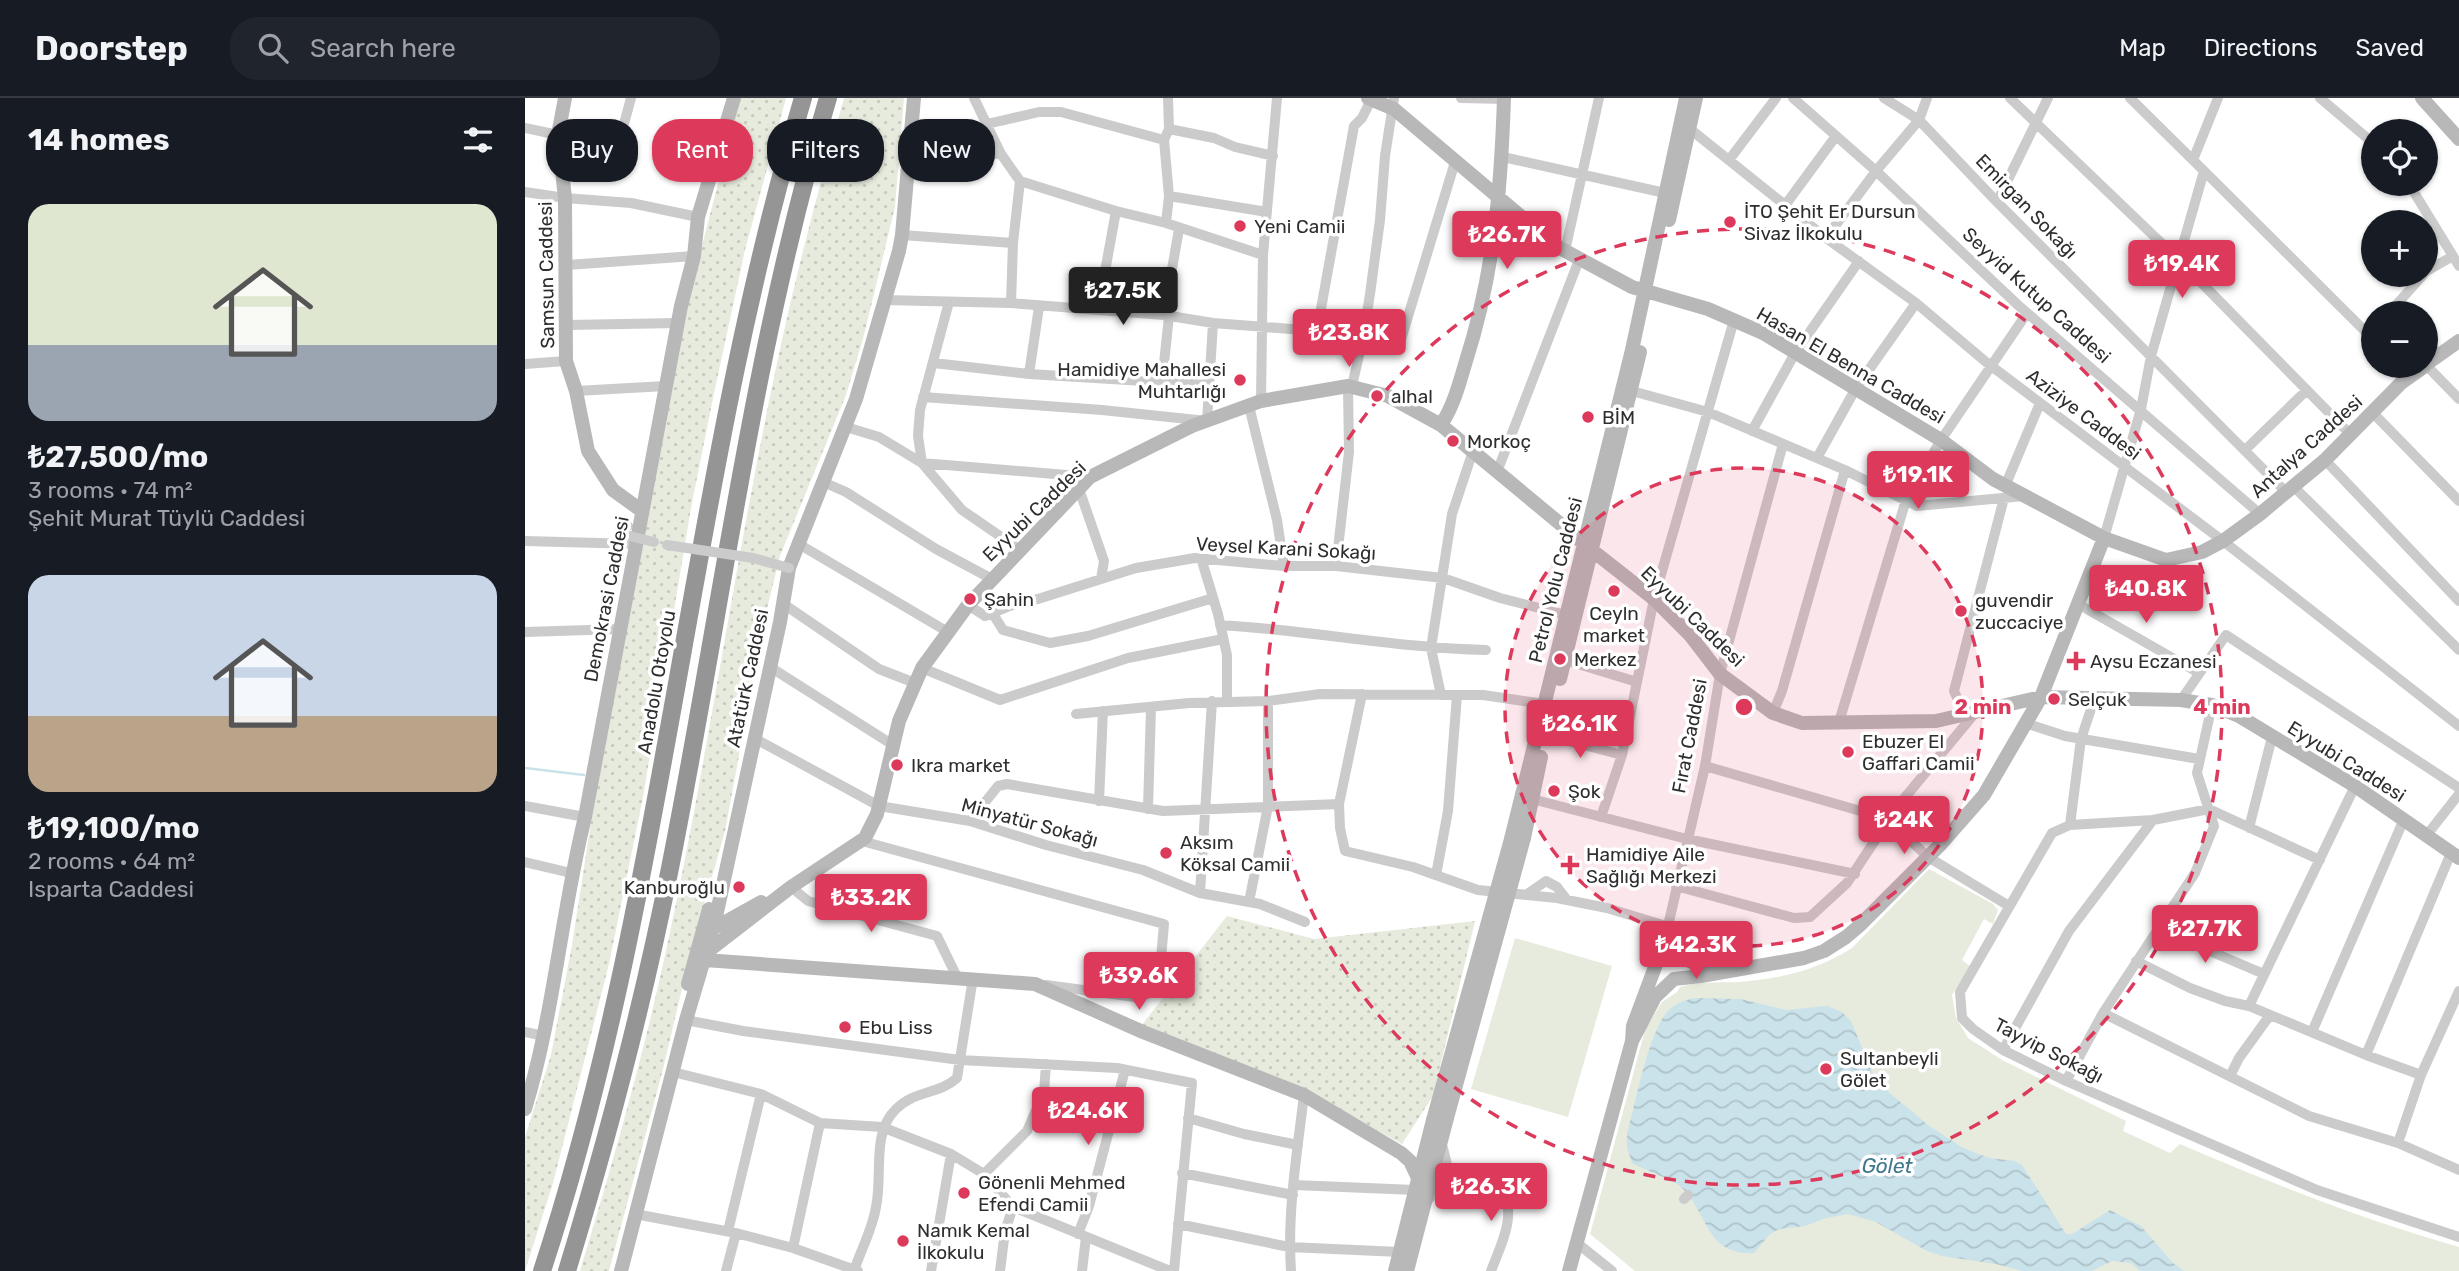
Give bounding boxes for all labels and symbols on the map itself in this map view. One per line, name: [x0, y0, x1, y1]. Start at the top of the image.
street label: Emirgan Sokağı: [1971, 149, 2082, 264]
place label: İTO Şehit Er Dursun Sivaz İlkokulu: [1744, 200, 1915, 245]
street label: Samsun Caddesi: [534, 201, 559, 349]
pin: ₺26.7K: [1450, 212, 1564, 271]
marker: İTO Şehit Er Dursun Sivaz İlkokulu: [1722, 214, 1738, 230]
place label: Yeni Camii: [1254, 215, 1345, 238]
marker: Yeni Camii: [1232, 218, 1248, 234]
street label: Seyyid Kutup Caddesi: [1958, 223, 2116, 368]
pin: ₺19.4K: [2125, 240, 2239, 300]
pin: ₺27.5K: [1066, 268, 1180, 327]
street label: Hasan El Benna Caddesi: [1753, 302, 1949, 429]
pin: ₺23.8K: [1292, 310, 1406, 369]
place label: Hamidiye Mahallesi Muhtarlığı: [1057, 358, 1226, 403]
street label: Aziziye Caddesi: [2022, 364, 2145, 465]
marker: Hamidiye Mahallesi Muhtarlığı: [1232, 372, 1248, 388]
place label: alhal: [1391, 385, 1433, 408]
marker: alhal: [1369, 388, 1385, 404]
street label: Antalya Caddesi: [2246, 390, 2367, 503]
place label: BİM: [1602, 406, 1635, 429]
marker: BİM: [1580, 409, 1596, 425]
place label: Morkoç: [1467, 430, 1531, 453]
marker: Morkoç: [1445, 433, 1461, 449]
pin: ₺19.1K: [1861, 452, 1975, 511]
street label: Eyyubi Caddesi: [978, 456, 1091, 566]
street label: Petrol Yolu Caddesi: [1524, 495, 1587, 665]
street label: Demokrasi Caddesi: [579, 514, 634, 684]
street label: Veysel Karani Sokağı: [1195, 532, 1377, 565]
street label: Eyyubi Caddesi: [1636, 561, 1749, 671]
pin: ₺40.8K: [2089, 566, 2203, 625]
marker: Ceyln market: [1606, 583, 1622, 599]
place label: Şahin: [984, 588, 1034, 611]
place label: guvendir zuccaciye: [1975, 589, 2063, 634]
marker: Şahin: [962, 591, 978, 607]
place label: Ceyln market: [1583, 602, 1646, 647]
marker: guvendir zuccaciye: [1953, 603, 1969, 619]
street label: Atatürk Caddesi: [722, 607, 773, 750]
street label: Anadolu Otoyolu: [633, 608, 680, 756]
place label: Merkez: [1574, 648, 1637, 671]
place label: Aysu Eczanesi: [2090, 650, 2217, 673]
marker: Merkez: [1552, 651, 1568, 667]
marker: Aysu Eczanesi: [2068, 653, 2084, 669]
street label: Fırat Caddesi: [1667, 677, 1712, 795]
place label: Selçuk: [2068, 688, 2127, 711]
marker: Selçuk: [2046, 691, 2062, 707]
text: 2 min: [1955, 694, 2011, 719]
text: 4 min: [2193, 694, 2251, 719]
centre of rings: [1732, 695, 1756, 719]
pin: ₺26.1K: [1523, 700, 1637, 760]
street label: Eyyubi Caddesi: [2283, 716, 2410, 807]
place label: Ebuzer El Gaffari Camii: [1862, 730, 1975, 775]
marker: Ebuzer El Gaffari Camii: [1840, 744, 1856, 760]
place label: Ikra market: [911, 754, 1011, 777]
marker: Ikra market: [889, 757, 905, 773]
place label: Şok: [1568, 780, 1601, 803]
marker: Şok: [1546, 783, 1562, 799]
street label: Minyatür Sokağı: [959, 793, 1101, 852]
pin: ₺24K: [1863, 796, 1945, 856]
place label: Aksım Köksal Camii: [1180, 831, 1290, 876]
place label: Hamidiye Aile Sağlığı Merkezi: [1586, 843, 1717, 888]
marker: Aksım Köksal Camii: [1158, 845, 1174, 861]
marker: Hamidiye Aile Sağlığı Merkezi: [1560, 855, 1580, 875]
pin: ₺33.2K: [814, 874, 928, 934]
place label: Kanburoğlu: [624, 876, 725, 899]
marker: Kanburoğlu: [731, 879, 747, 895]
pin: ₺27.7K: [2148, 906, 2262, 965]
pin: ₺42.3K: [1639, 922, 1753, 981]
pin: ₺39.6K: [1082, 953, 1196, 1012]
street label: Tayyip Sokağı: [1990, 1013, 2107, 1088]
place label: Ebu Liss: [859, 1016, 933, 1039]
marker: Ebu Liss: [837, 1019, 853, 1035]
place label: Sultanbeyli Gölet: [1840, 1047, 1939, 1092]
marker: Sultanbeyli Gölet: [1818, 1061, 1834, 1077]
pin: ₺24.6K: [1031, 1088, 1145, 1147]
water label: Gölet: [1861, 1153, 1913, 1178]
pin: ₺26.3K: [1434, 1164, 1548, 1223]
place label: Gönenli Mehmed Efendi Camii: [978, 1171, 1126, 1216]
marker: Gönenli Mehmed Efendi Camii: [956, 1185, 972, 1201]
place label: Namık Kemal İlkokulu: [917, 1219, 1030, 1264]
marker: Namık Kemal İlkokulu: [895, 1233, 911, 1249]

